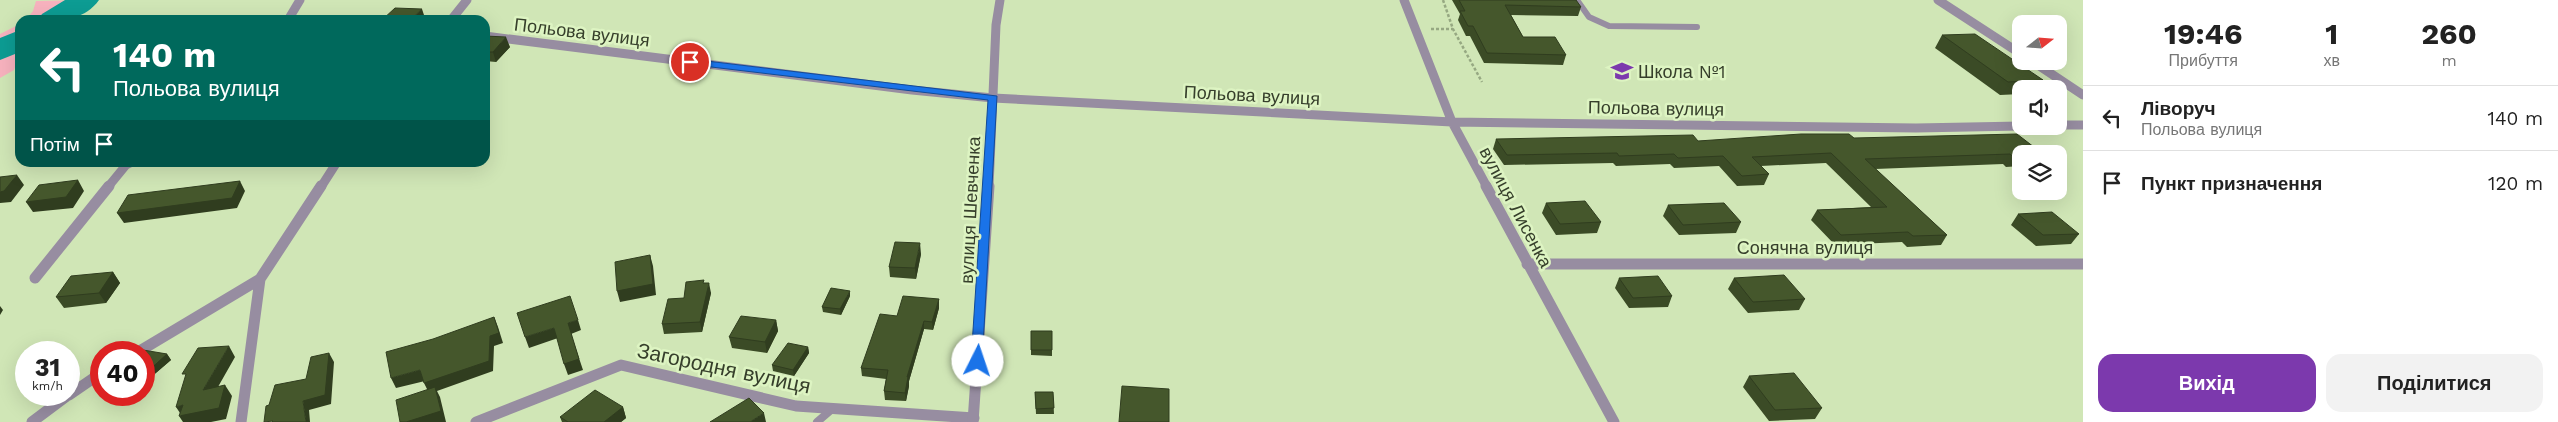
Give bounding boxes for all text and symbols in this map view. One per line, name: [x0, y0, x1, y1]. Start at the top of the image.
street label: Польова вулиця: [513, 13, 651, 51]
north arrow: [2012, 15, 2068, 70]
map controls: [2012, 15, 2067, 200]
text: 19:46: [2164, 16, 2242, 51]
text: 1: [2325, 16, 2338, 51]
text: 260: [2421, 16, 2477, 51]
text: 140 m: [113, 34, 216, 76]
icon: left: [30, 35, 95, 100]
pin: [669, 41, 711, 83]
icon: arrive: [676, 48, 704, 76]
text: Прибуття: [2169, 51, 2238, 70]
text: хв: [2324, 51, 2340, 70]
text: m: [2441, 51, 2457, 70]
school or university icon: Школа №1: [1609, 58, 1635, 84]
place label: Школа №1: [1638, 61, 1726, 82]
text: Польова вулиця: [113, 76, 280, 101]
button: sound: [2012, 80, 2067, 135]
street label: Польова вулиця: [1183, 81, 1321, 109]
street label: Польова вулиця: [1588, 96, 1724, 120]
text: Ліворуч: [2141, 97, 2216, 120]
icon: left: [2098, 104, 2126, 132]
text: 140 m: [2488, 107, 2543, 130]
text: Польова вулиця: [2141, 120, 2262, 139]
icon: arrive: [90, 130, 118, 158]
text: Потім: [30, 133, 80, 156]
street label: вулиця Шевченка: [956, 135, 984, 284]
street label: вулиця Лисенка: [1475, 143, 1557, 272]
button: layers: [2012, 145, 2067, 200]
icon: arrive: [2098, 169, 2126, 197]
text: Пункт призначення: [2141, 172, 2322, 195]
text: 120 m: [2488, 172, 2543, 195]
street label: Сонячна вулиця: [1737, 237, 1873, 258]
position arrow: [951, 334, 1003, 386]
street label: Загородня вулиця: [635, 337, 813, 399]
speed limit sign: 40: [90, 341, 155, 406]
text: 31: [35, 353, 60, 382]
button: Вихід: [2098, 354, 2316, 412]
button: Поділитися: [2326, 354, 2543, 412]
text: km/h: [32, 379, 63, 393]

